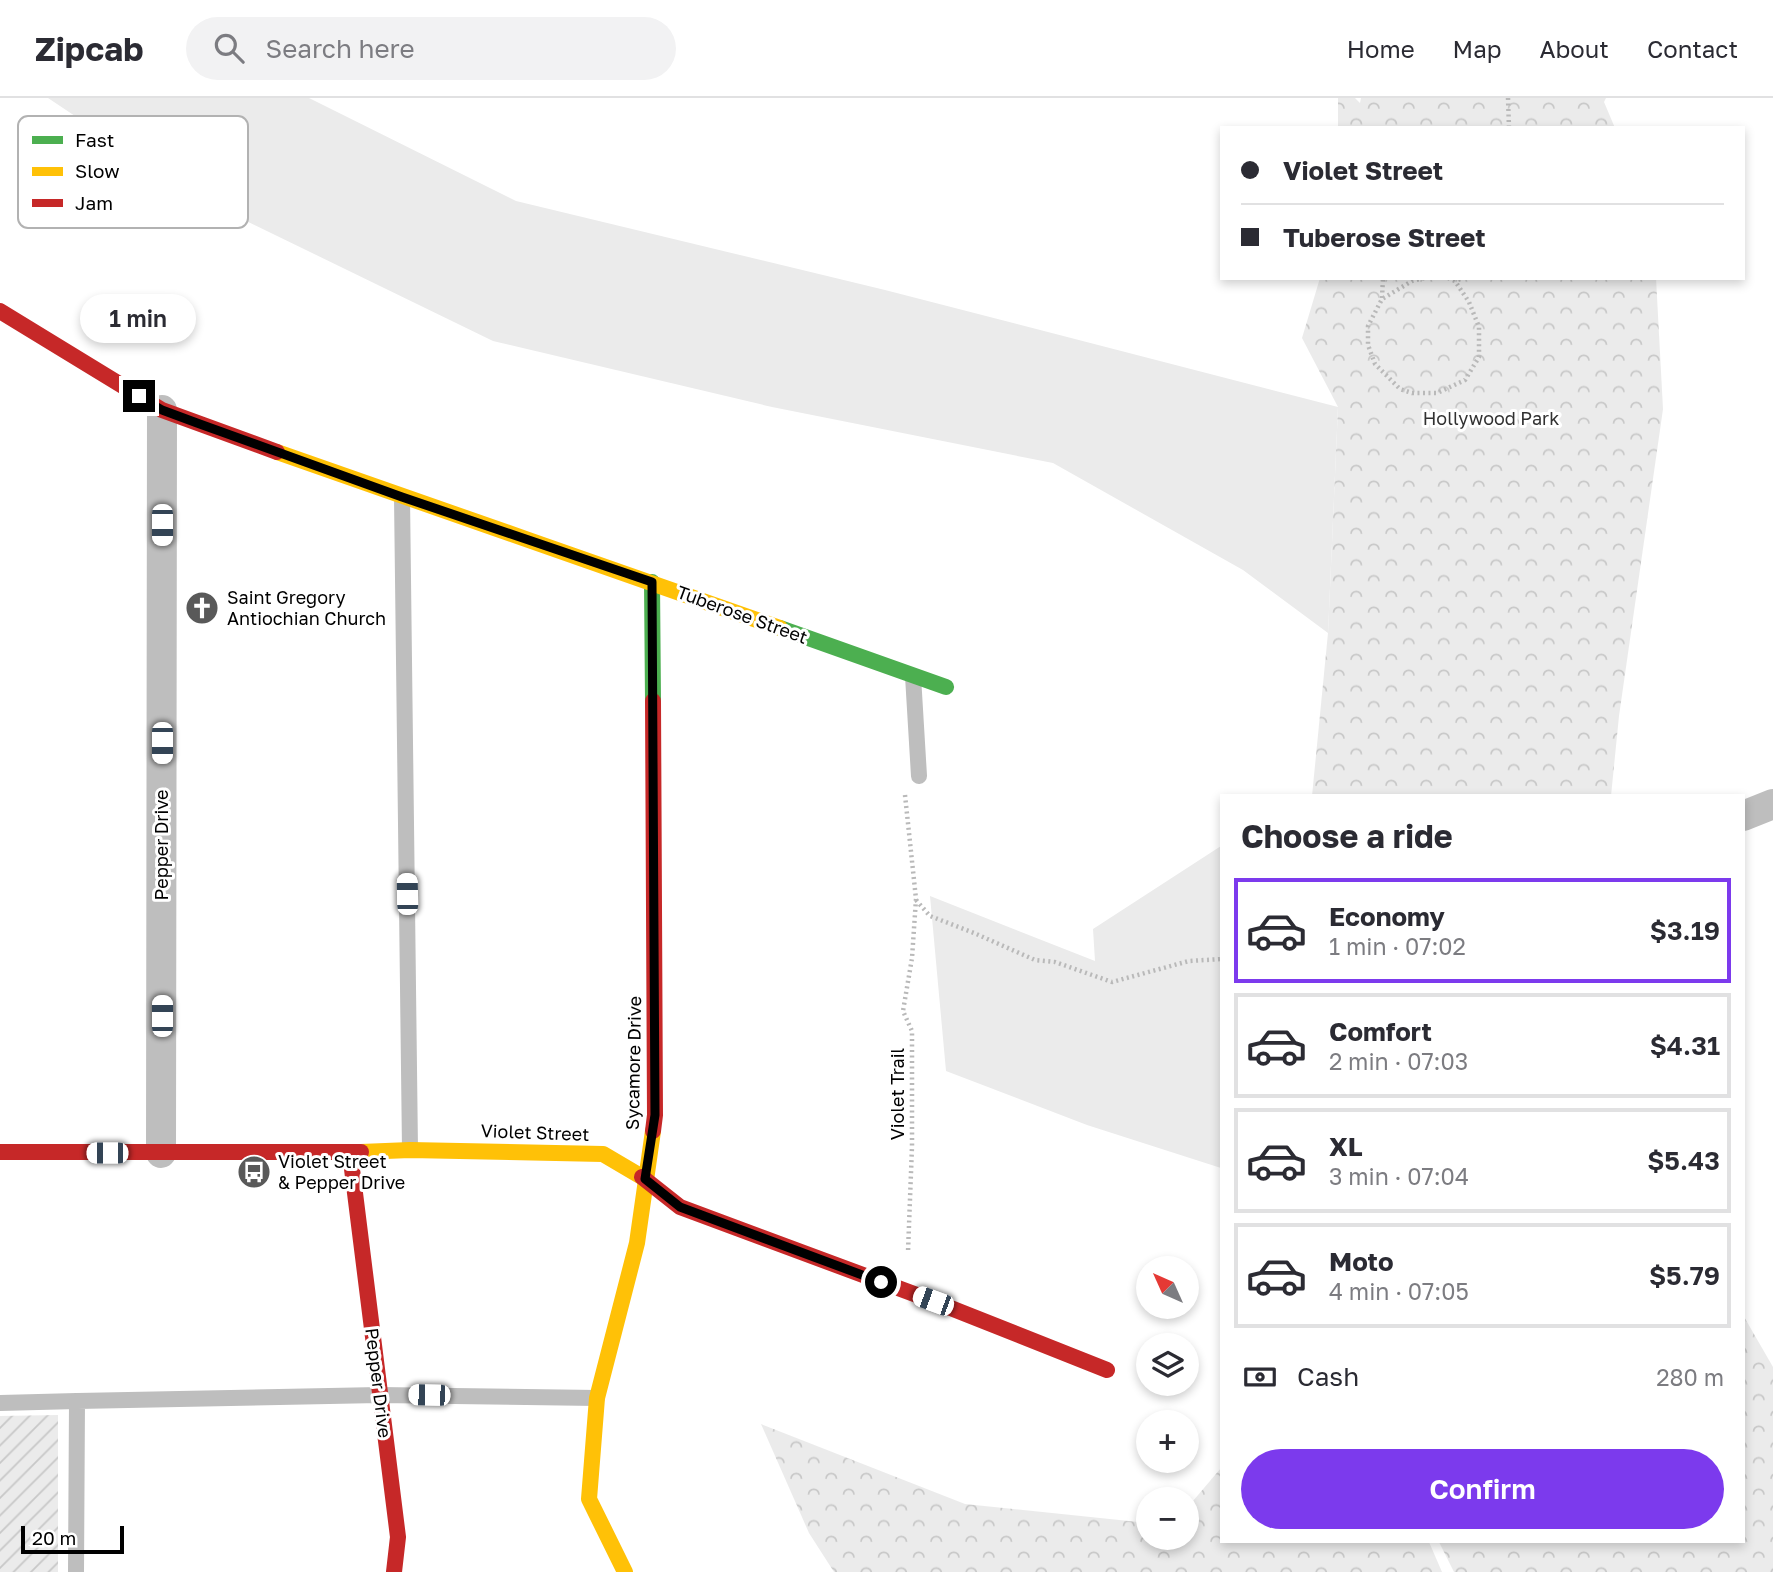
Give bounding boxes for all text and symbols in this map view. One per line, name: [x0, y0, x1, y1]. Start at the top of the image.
search box: [186, 17, 676, 80]
text: Zipcab: [35, 29, 144, 68]
icon: search: [210, 29, 248, 67]
text: Search here: [266, 33, 415, 64]
text: Home: [1347, 34, 1415, 63]
text: Map: [1453, 34, 1502, 63]
text: About: [1540, 34, 1609, 63]
text: Contact: [1647, 34, 1738, 63]
legend: [18, 116, 248, 228]
text: Fast: [75, 128, 114, 151]
text: Violet Street: [1283, 155, 1443, 186]
text: Slow: [75, 159, 120, 182]
text: Jam: [75, 191, 113, 214]
text: Tuberose Street: [1283, 222, 1486, 253]
callout: 1 min: [81, 294, 197, 344]
text: 1 min: [109, 304, 167, 332]
route end: [123, 380, 155, 412]
park label: Hollywood Park: [1423, 407, 1559, 429]
car: [152, 504, 173, 546]
street label: Tuberose Street: [674, 580, 811, 648]
place label: Saint Gregory Antiochian Church: [227, 586, 386, 629]
church icon: Saint Gregory Antiochian Church: [183, 589, 221, 627]
car: [152, 722, 173, 764]
street label: Pepper Drive: [150, 790, 172, 900]
text: Choose a ride: [1241, 817, 1453, 855]
car: [397, 873, 418, 915]
icon: car: [1245, 899, 1308, 962]
text: Economy: [1329, 901, 1445, 932]
text: $3.19: [1650, 915, 1720, 946]
text: 1 min · 07:02: [1329, 932, 1466, 960]
car: [152, 995, 173, 1037]
street label: Sycamore Drive: [621, 996, 645, 1130]
icon: car: [1245, 1014, 1308, 1077]
text: Comfort: [1329, 1016, 1432, 1047]
text: $4.31: [1650, 1030, 1720, 1061]
street label: Violet Trail: [886, 1047, 908, 1140]
text: 2 min · 07:03: [1329, 1047, 1468, 1075]
street label: Violet Street: [480, 1119, 590, 1145]
icon: car: [1245, 1129, 1308, 1192]
text: XL: [1329, 1131, 1363, 1162]
car: [87, 1143, 129, 1164]
text: $5.43: [1647, 1145, 1720, 1176]
place label: Violet Street & Pepper Drive: [278, 1150, 405, 1193]
bus stop icon: Violet Street & Pepper Drive: [235, 1153, 273, 1191]
text: 3 min · 07:04: [1329, 1162, 1469, 1190]
icon: car: [1245, 1244, 1308, 1307]
text: Moto: [1329, 1246, 1394, 1277]
north arrow: [1136, 1256, 1199, 1320]
map controls: [1136, 1256, 1199, 1550]
text: $5.79: [1649, 1260, 1720, 1291]
route start: [865, 1266, 897, 1298]
text: 4 min · 07:05: [1329, 1277, 1469, 1305]
car: [910, 1284, 957, 1318]
street label: Pepper Drive: [361, 1327, 397, 1439]
button: layers: [1136, 1333, 1199, 1396]
icon: cash: [1241, 1358, 1279, 1396]
text: Cash: [1297, 1361, 1359, 1392]
text: 280 m: [1656, 1363, 1724, 1391]
car: [408, 1384, 451, 1406]
button: +: [1136, 1410, 1199, 1473]
button: Confirm: [1241, 1449, 1724, 1529]
button: −: [1136, 1487, 1199, 1550]
scale bar: [21, 1523, 124, 1555]
text: 20 m: [32, 1526, 76, 1549]

